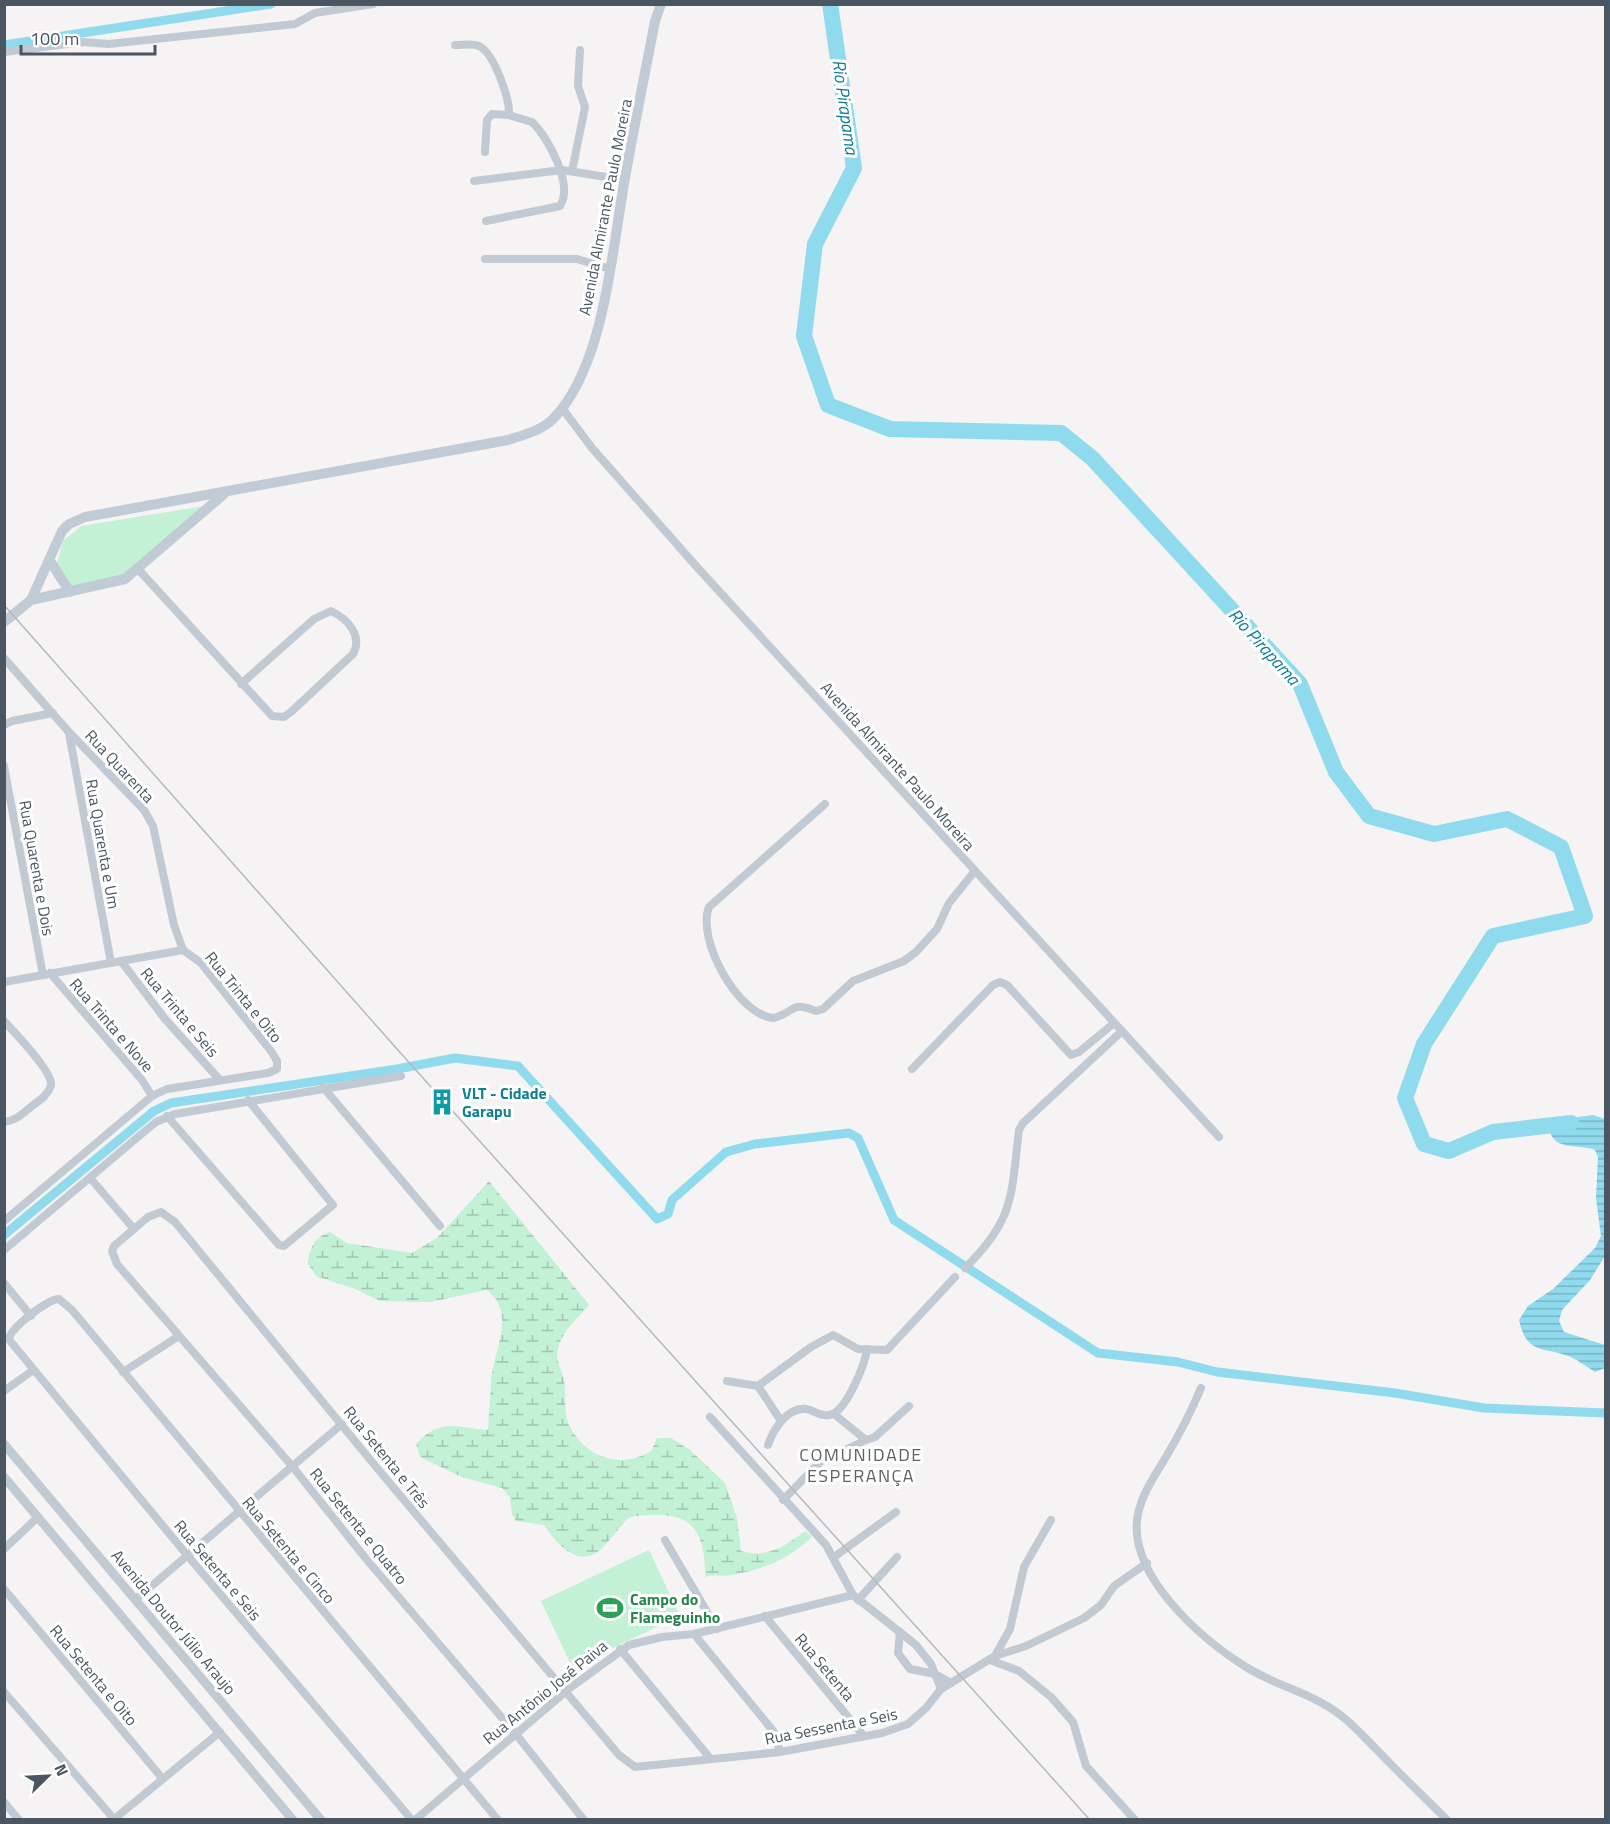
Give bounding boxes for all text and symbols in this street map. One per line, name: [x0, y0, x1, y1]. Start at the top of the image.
scale bar: [21, 18, 154, 56]
text: 100 m: [30, 25, 79, 52]
water label: Rio Pirapama: [825, 58, 866, 157]
street label: Avenida Almirante Paulo Moreira: [572, 97, 638, 317]
water label: Rio Pirapama: [1222, 602, 1307, 692]
street label: Avenida Almirante Paulo Moreira: [815, 676, 981, 856]
street label: Rua Quarenta: [80, 724, 160, 808]
street label: Rua Quarenta e Um: [80, 777, 126, 911]
street label: Rua Quarenta e Dois: [13, 798, 61, 938]
street label: Rua Trinta e Oito: [200, 946, 288, 1048]
street label: Rua Trinta e Seis: [135, 962, 225, 1062]
street label: Rua Trinta e Nove: [64, 973, 160, 1077]
place label: VLT - Cidade Garapu: [462, 1081, 547, 1123]
building icon: VLT - Cidade Garapu: [427, 1087, 457, 1117]
street label: Rua Setenta e Três: [338, 1401, 436, 1513]
district label: COMUNIDADE ESPERANÇA: [799, 1441, 923, 1489]
street label: Rua Setenta e Quatro: [304, 1462, 414, 1590]
street label: Rua Setenta e Cinco: [237, 1491, 341, 1609]
street label: Rua Setenta e Seis: [169, 1514, 267, 1626]
street label: Avenida Doutor Júlio Araujo: [106, 1544, 242, 1700]
place label: Campo do Flameguinho: [630, 1587, 720, 1629]
sports icon: Campo do Flameguinho: [595, 1593, 625, 1623]
street label: Rua Setenta e Oito: [44, 1619, 144, 1731]
street label: Rua Setenta: [789, 1628, 861, 1706]
street label: Rua Antônio José Paiva: [477, 1634, 613, 1750]
street label: Rua Sessenta e Seis: [763, 1701, 899, 1751]
north arrow: [18, 1746, 78, 1806]
text: N: [48, 1760, 75, 1780]

